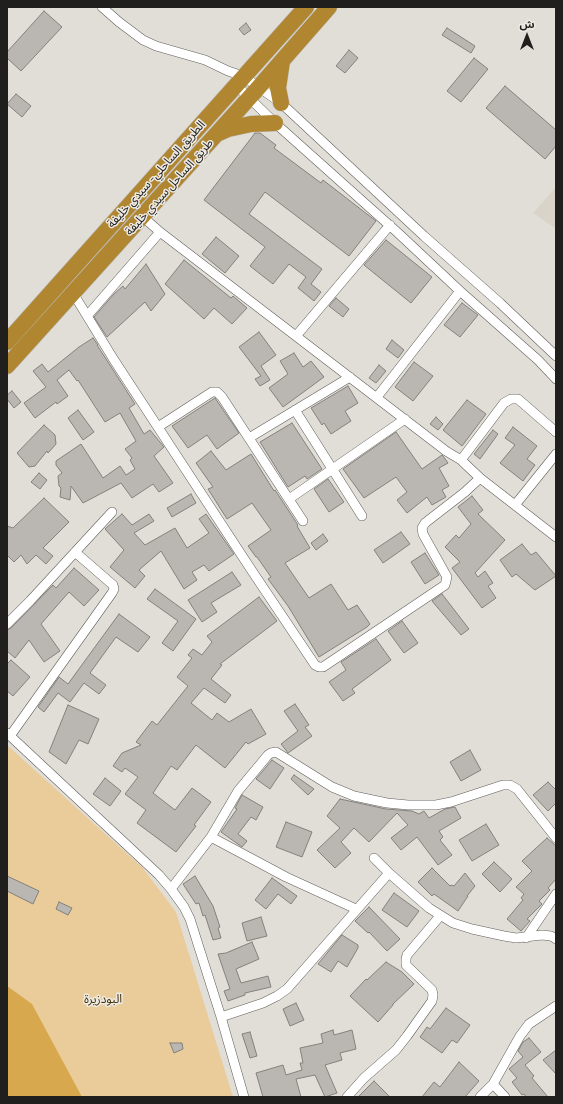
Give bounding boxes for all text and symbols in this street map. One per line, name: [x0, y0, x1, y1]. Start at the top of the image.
north arrow: [507, 16, 547, 56]
text: ش: [519, 17, 535, 30]
street label: الطريق الساحلي- سيدي خليفة: [104, 117, 208, 231]
street label: طريق الساحل سيدي خليفة: [122, 136, 216, 238]
park label: البودزيرة: [84, 992, 122, 1006]

